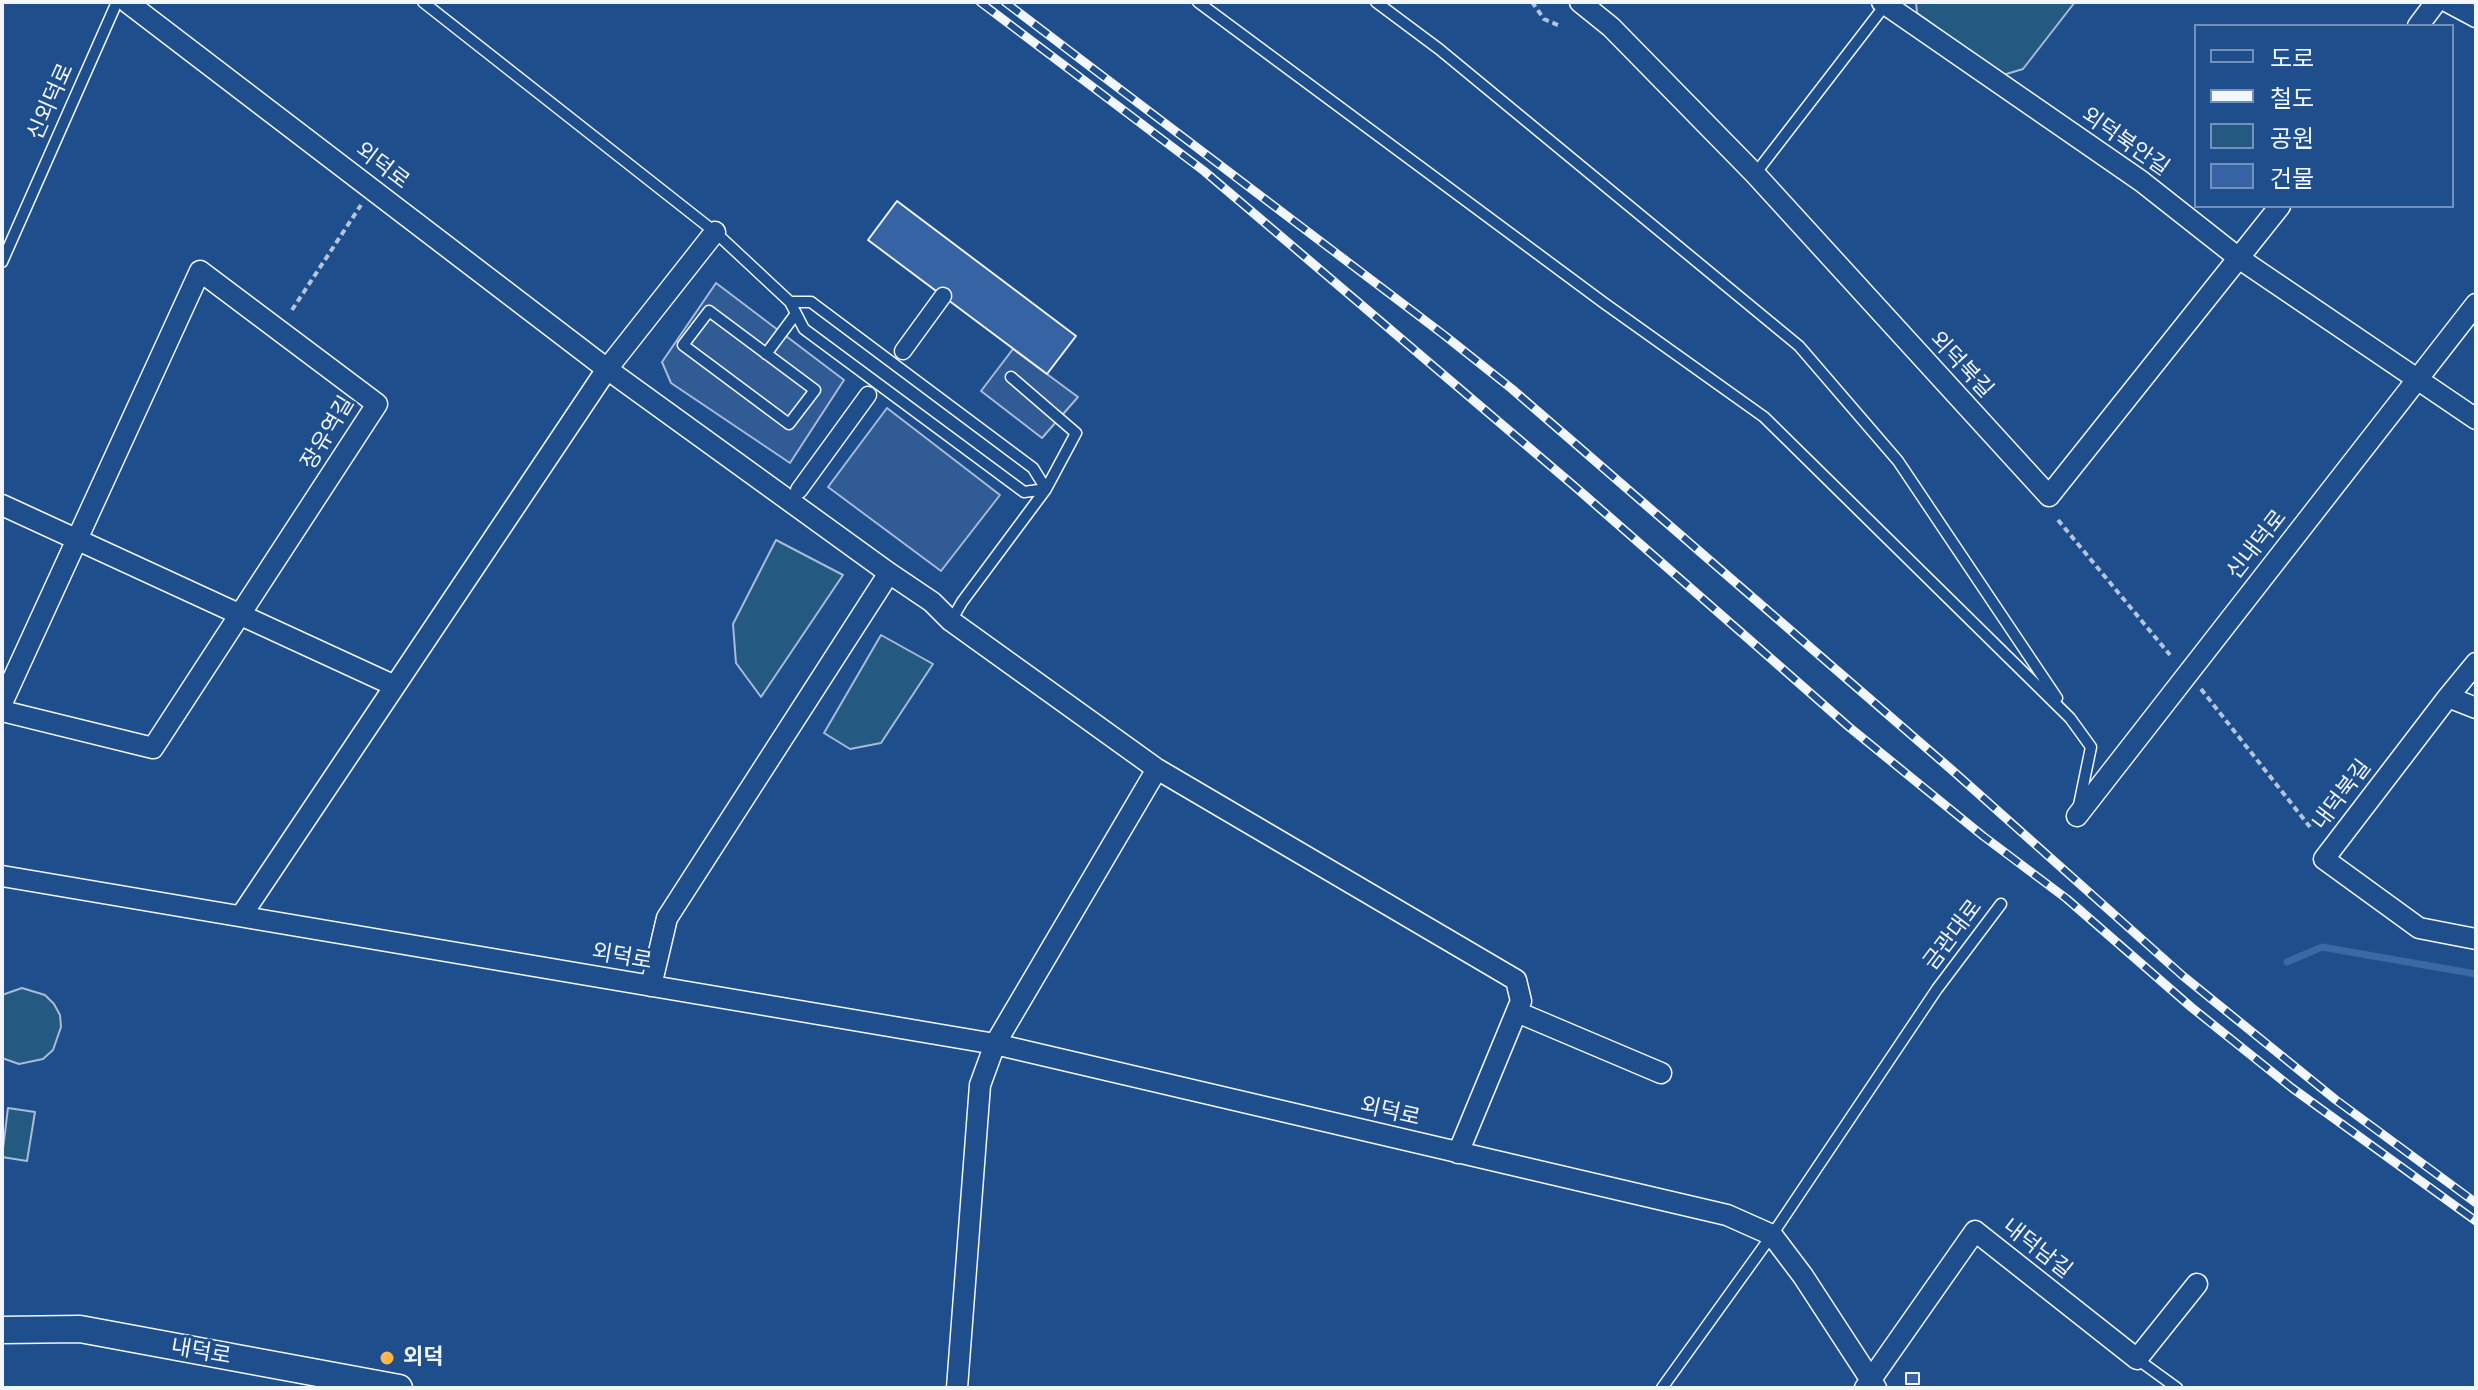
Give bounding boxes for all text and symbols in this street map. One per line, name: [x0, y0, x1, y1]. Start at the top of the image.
legend: [2194, 24, 2454, 208]
text: 도로: [2270, 43, 2314, 74]
street label: 신외덕로: [22, 60, 80, 144]
text: 철도: [2270, 83, 2314, 114]
street label: 외덕북안길: [2076, 102, 2174, 182]
text: 공원: [2270, 123, 2314, 154]
street label: 외덕로: [350, 137, 414, 195]
text: 건물: [2270, 163, 2314, 194]
street label: 외덕북길: [1924, 326, 1998, 404]
street label: 장유역길: [296, 392, 360, 474]
street label: 신내덕로: [2222, 505, 2292, 585]
street label: 내덕북길: [2307, 755, 2377, 835]
street label: 금관대로: [1918, 895, 1988, 975]
street label: 외덕로: [590, 939, 654, 975]
street label: 외덕로: [1357, 1092, 1423, 1132]
street label: 내덕남길: [1997, 1214, 2077, 1284]
street label: 내덕로: [169, 1334, 233, 1370]
place label: 외덕: [403, 1345, 443, 1371]
marker: 외덕: [378, 1349, 396, 1367]

